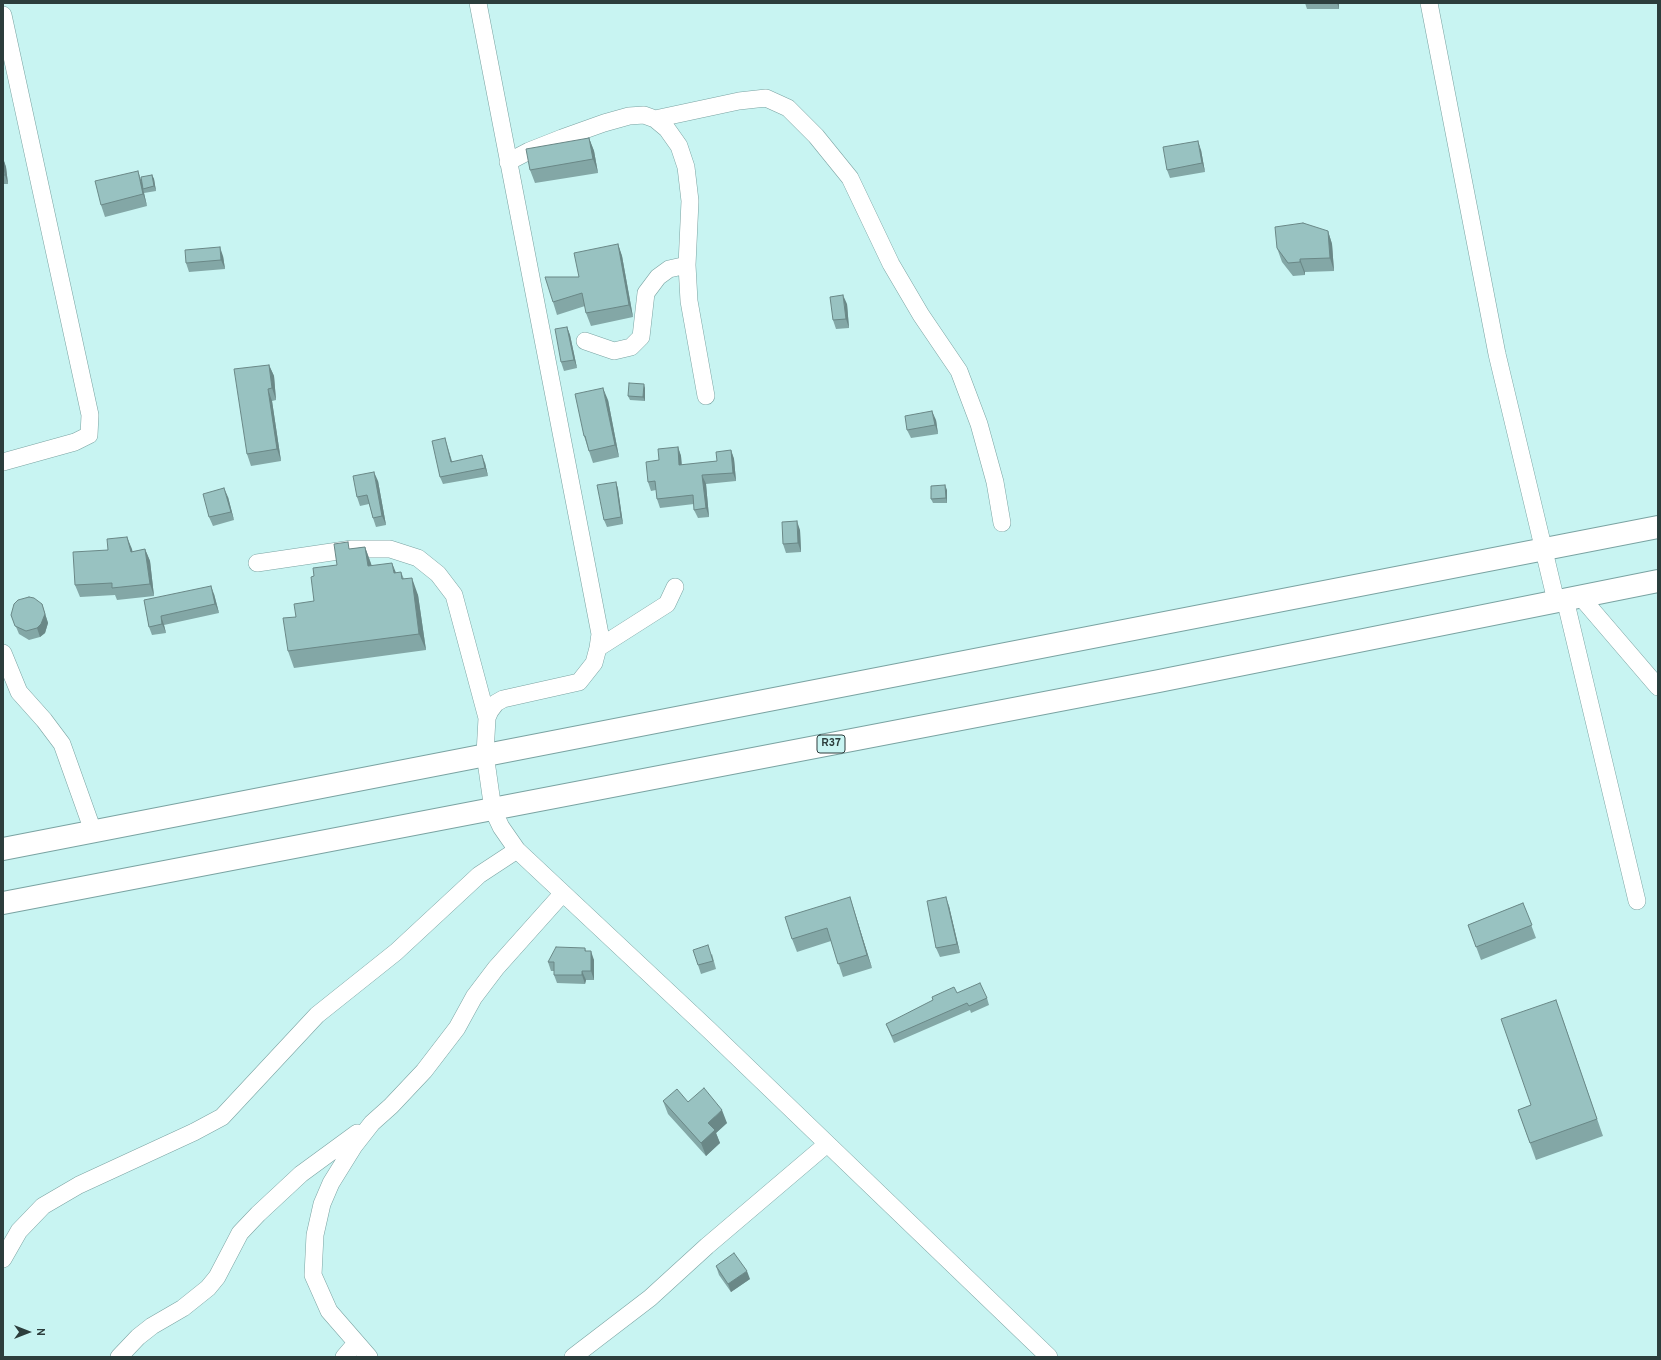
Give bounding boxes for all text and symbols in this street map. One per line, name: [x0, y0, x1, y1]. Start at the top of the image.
road number: R37: [817, 735, 845, 753]
north arrow: [8, 1312, 48, 1352]
text: N: [33, 1328, 47, 1336]

